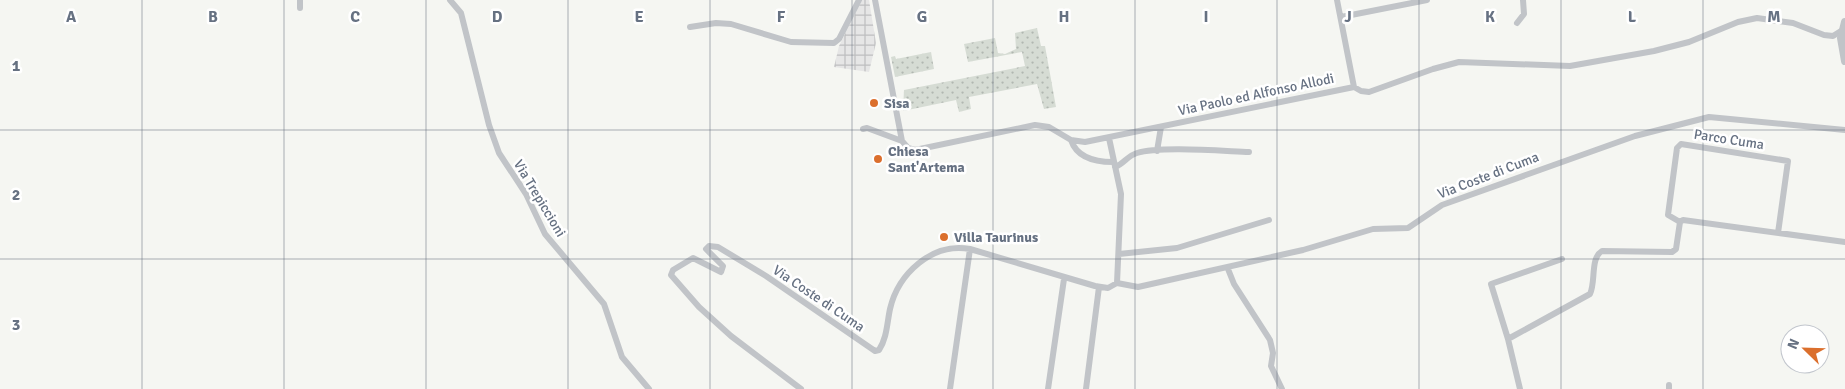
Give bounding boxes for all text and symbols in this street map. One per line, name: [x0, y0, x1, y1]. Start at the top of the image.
text: A: [66, 7, 77, 27]
text: B: [208, 7, 218, 27]
text: C: [350, 7, 360, 27]
text: D: [492, 7, 503, 27]
text: E: [634, 7, 644, 27]
text: F: [777, 7, 786, 27]
text: G: [917, 7, 927, 27]
text: H: [1059, 7, 1069, 27]
text: I: [1203, 7, 1209, 27]
text: J: [1344, 7, 1352, 27]
text: K: [1485, 7, 1495, 27]
text: L: [1628, 7, 1637, 27]
text: M: [1767, 7, 1781, 27]
text: 1: [12, 56, 21, 76]
street label: Via Paolo ed Alfonso Allodi: [1177, 70, 1336, 119]
place label: Sisa: [884, 95, 909, 112]
marker: Sisa: [868, 97, 880, 109]
street label: Parco Cuma: [1693, 126, 1765, 153]
place label: Chiesa Sant'Artema: [888, 143, 965, 176]
street label: Via Coste di Cuma: [1435, 148, 1541, 203]
marker: Chiesa Sant'Artema: [872, 153, 884, 165]
street label: Via Trepiccioni: [510, 157, 569, 240]
text: 2: [12, 185, 20, 205]
place label: Villa Taurinus: [954, 229, 1038, 246]
marker: Villa Taurinus: [938, 231, 950, 243]
street label: Via Coste di Cuma: [770, 261, 868, 335]
text: 3: [12, 315, 20, 335]
north arrow: [1780, 324, 1830, 374]
text: N: [1784, 336, 1803, 352]

